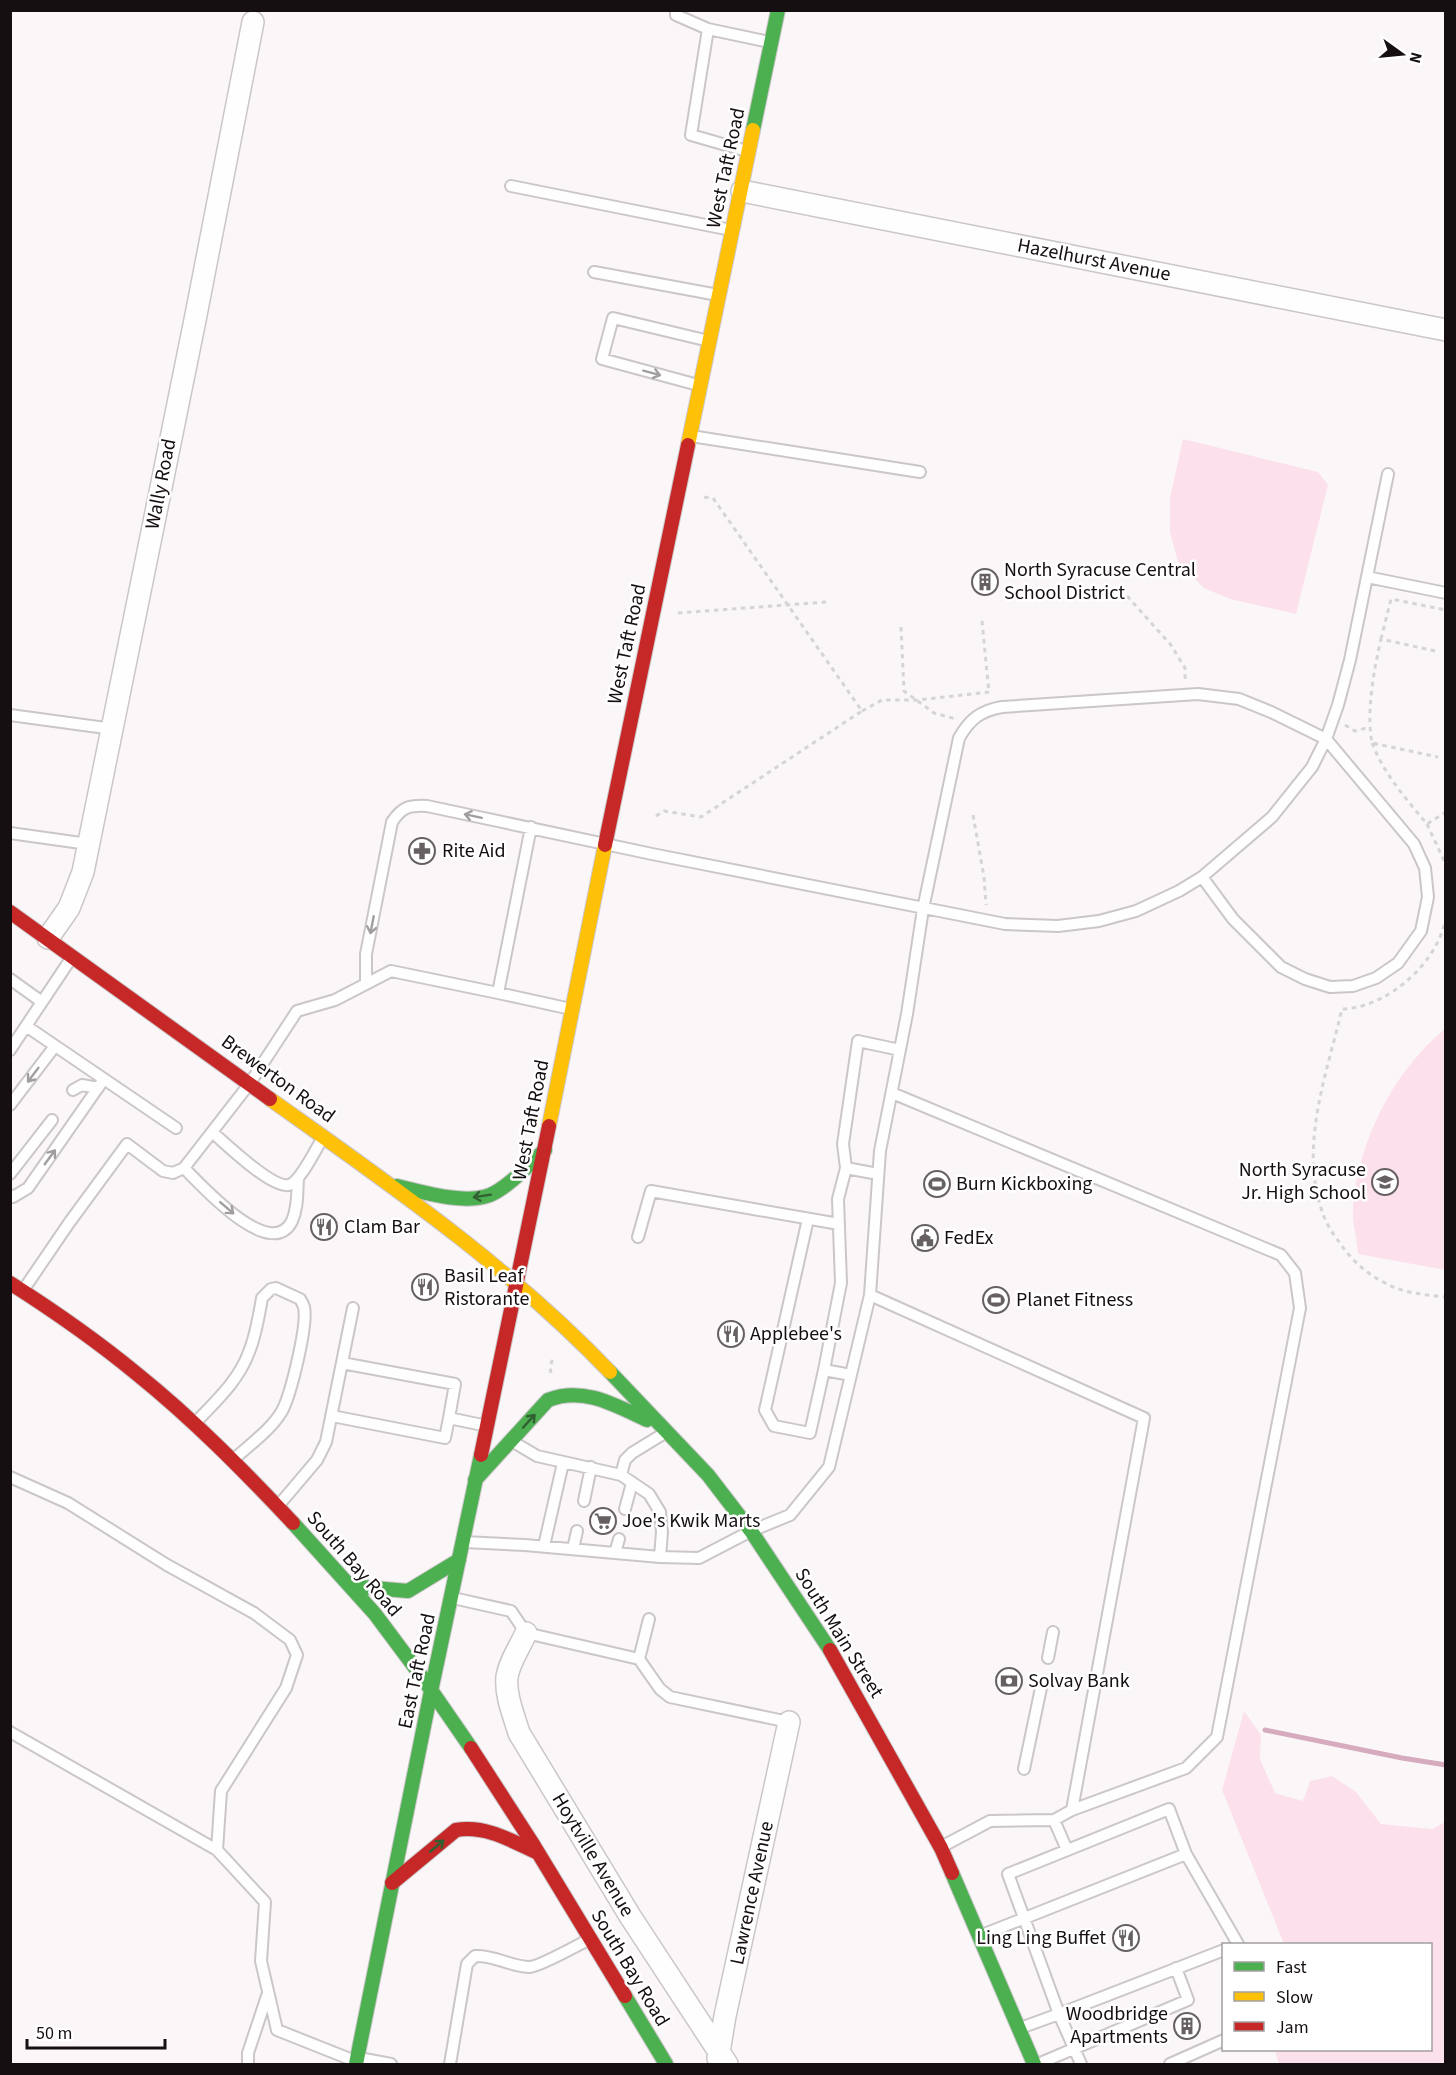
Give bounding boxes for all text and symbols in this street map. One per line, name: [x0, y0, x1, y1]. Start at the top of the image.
north arrow: [1372, 24, 1432, 84]
text: N: [1404, 50, 1428, 66]
street label: West Taft Road: [700, 105, 752, 231]
street label: Hazelhurst Avenue: [1015, 231, 1173, 289]
one-way arrow: [642, 367, 661, 379]
street label: Wally Road: [138, 436, 184, 532]
place label: North Syracuse Central School District: [1004, 556, 1196, 607]
building icon: North Syracuse Central School District: [970, 567, 1000, 597]
street label: West Taft Road: [601, 581, 653, 707]
one-way arrow: [464, 809, 483, 821]
pharmacy icon: Rite Aid: [407, 836, 437, 866]
place label: Rite Aid: [442, 837, 506, 865]
one-way arrow: [366, 915, 377, 935]
street label: Brewerton Road: [215, 1028, 341, 1130]
street label: West Taft Road: [506, 1057, 556, 1183]
one-way arrow: [26, 1067, 39, 1083]
one-way arrow: [44, 1150, 56, 1166]
place label: North Syracuse Jr. High School: [1239, 1156, 1366, 1207]
school or university icon: North Syracuse Jr. High School: [1370, 1167, 1400, 1197]
sports icon: Burn Kickboxing: [922, 1169, 952, 1199]
place label: Burn Kickboxing: [956, 1170, 1092, 1198]
one-way arrow: [472, 1191, 492, 1202]
one-way arrow: [219, 1201, 235, 1214]
restaurant icon: Clam Bar: [309, 1212, 339, 1242]
place label: Clam Bar: [344, 1213, 420, 1241]
public building icon: FedEx: [910, 1223, 940, 1253]
place label: FedEx: [944, 1224, 994, 1252]
place label: Basil Leaf Ristorante: [444, 1262, 530, 1313]
restaurant icon: Basil Leaf Ristorante: [410, 1272, 440, 1302]
sports icon: Planet Fitness: [981, 1285, 1011, 1315]
place label: Planet Fitness: [1016, 1286, 1133, 1314]
restaurant icon: Applebee's: [716, 1319, 746, 1349]
place label: Applebee's: [750, 1320, 842, 1348]
one-way arrow: [522, 1414, 536, 1429]
street label: South Bay Road: [300, 1505, 408, 1623]
supermarket icon: Joe's Kwik Marts: [588, 1506, 618, 1536]
place label: Joe's Kwik Marts: [622, 1507, 760, 1535]
street label: South Main Street: [788, 1563, 890, 1704]
street label: East Taft Road: [391, 1611, 443, 1731]
bank icon: Solvay Bank: [994, 1666, 1024, 1696]
place label: Solvay Bank: [1028, 1667, 1130, 1695]
street label: Hoytville Avenue: [545, 1788, 641, 1922]
street label: Lawrence Avenue: [723, 1819, 781, 1967]
one-way arrow: [429, 1839, 444, 1853]
street label: South Bay Road: [584, 1904, 676, 2032]
restaurant icon: Ling Ling Buffet: [1111, 1923, 1141, 1953]
place label: Ling Ling Buffet: [976, 1924, 1106, 1952]
legend: [1222, 1943, 1432, 2051]
text: Fast: [1276, 1955, 1307, 1980]
text: Slow: [1276, 1985, 1313, 2010]
place label: Woodbridge Apartments: [1066, 2000, 1168, 2051]
building icon: Woodbridge Apartments: [1172, 2011, 1202, 2041]
scale bar: [27, 2012, 165, 2050]
text: Jam: [1276, 2015, 1309, 2040]
text: 50 m: [36, 2021, 72, 2046]

